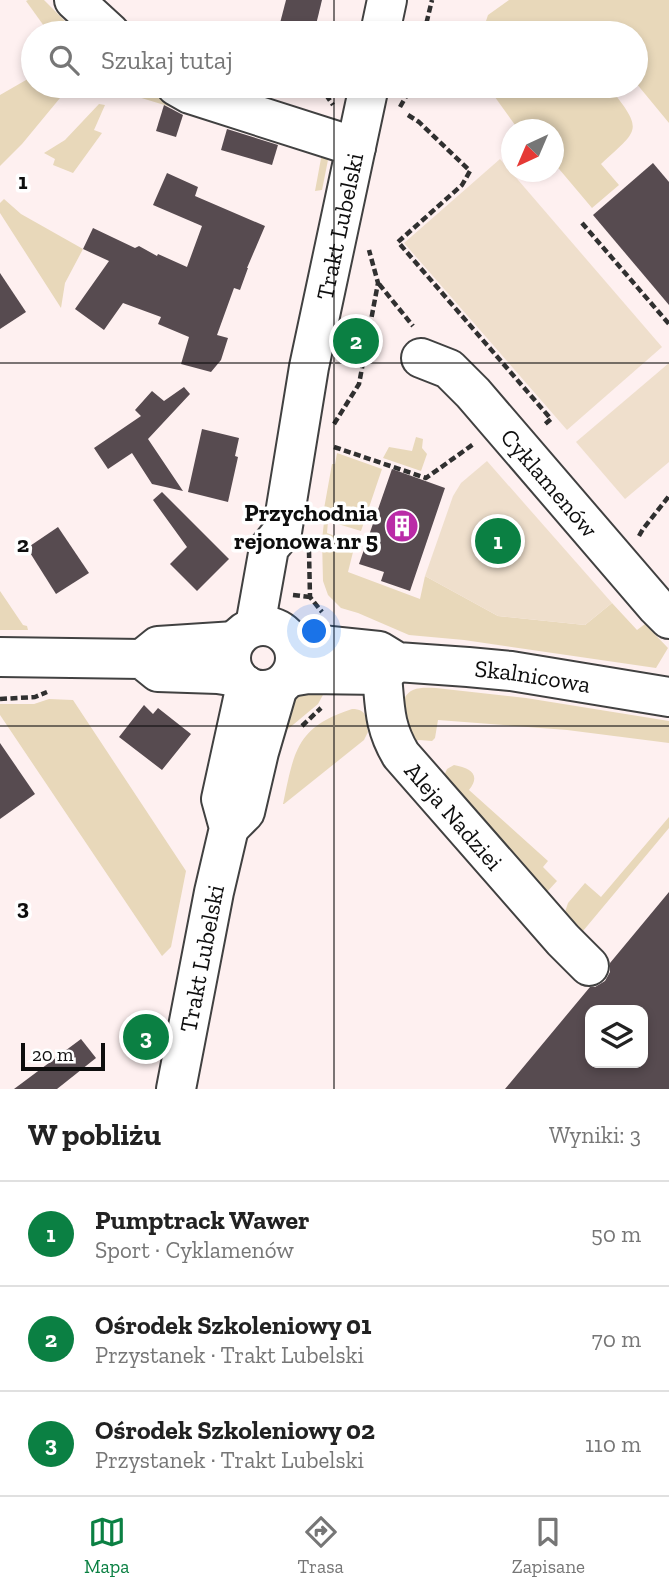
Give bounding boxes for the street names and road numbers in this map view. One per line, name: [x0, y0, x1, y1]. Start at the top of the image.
street label: Trakt Lubelski: [309, 150, 369, 302]
street label: Cyklamenów: [495, 422, 605, 543]
street label: Skalnicowa: [473, 653, 593, 698]
street label: Aleja Nadziei: [399, 756, 510, 876]
street label: Trakt Lubelski: [173, 881, 230, 1035]

